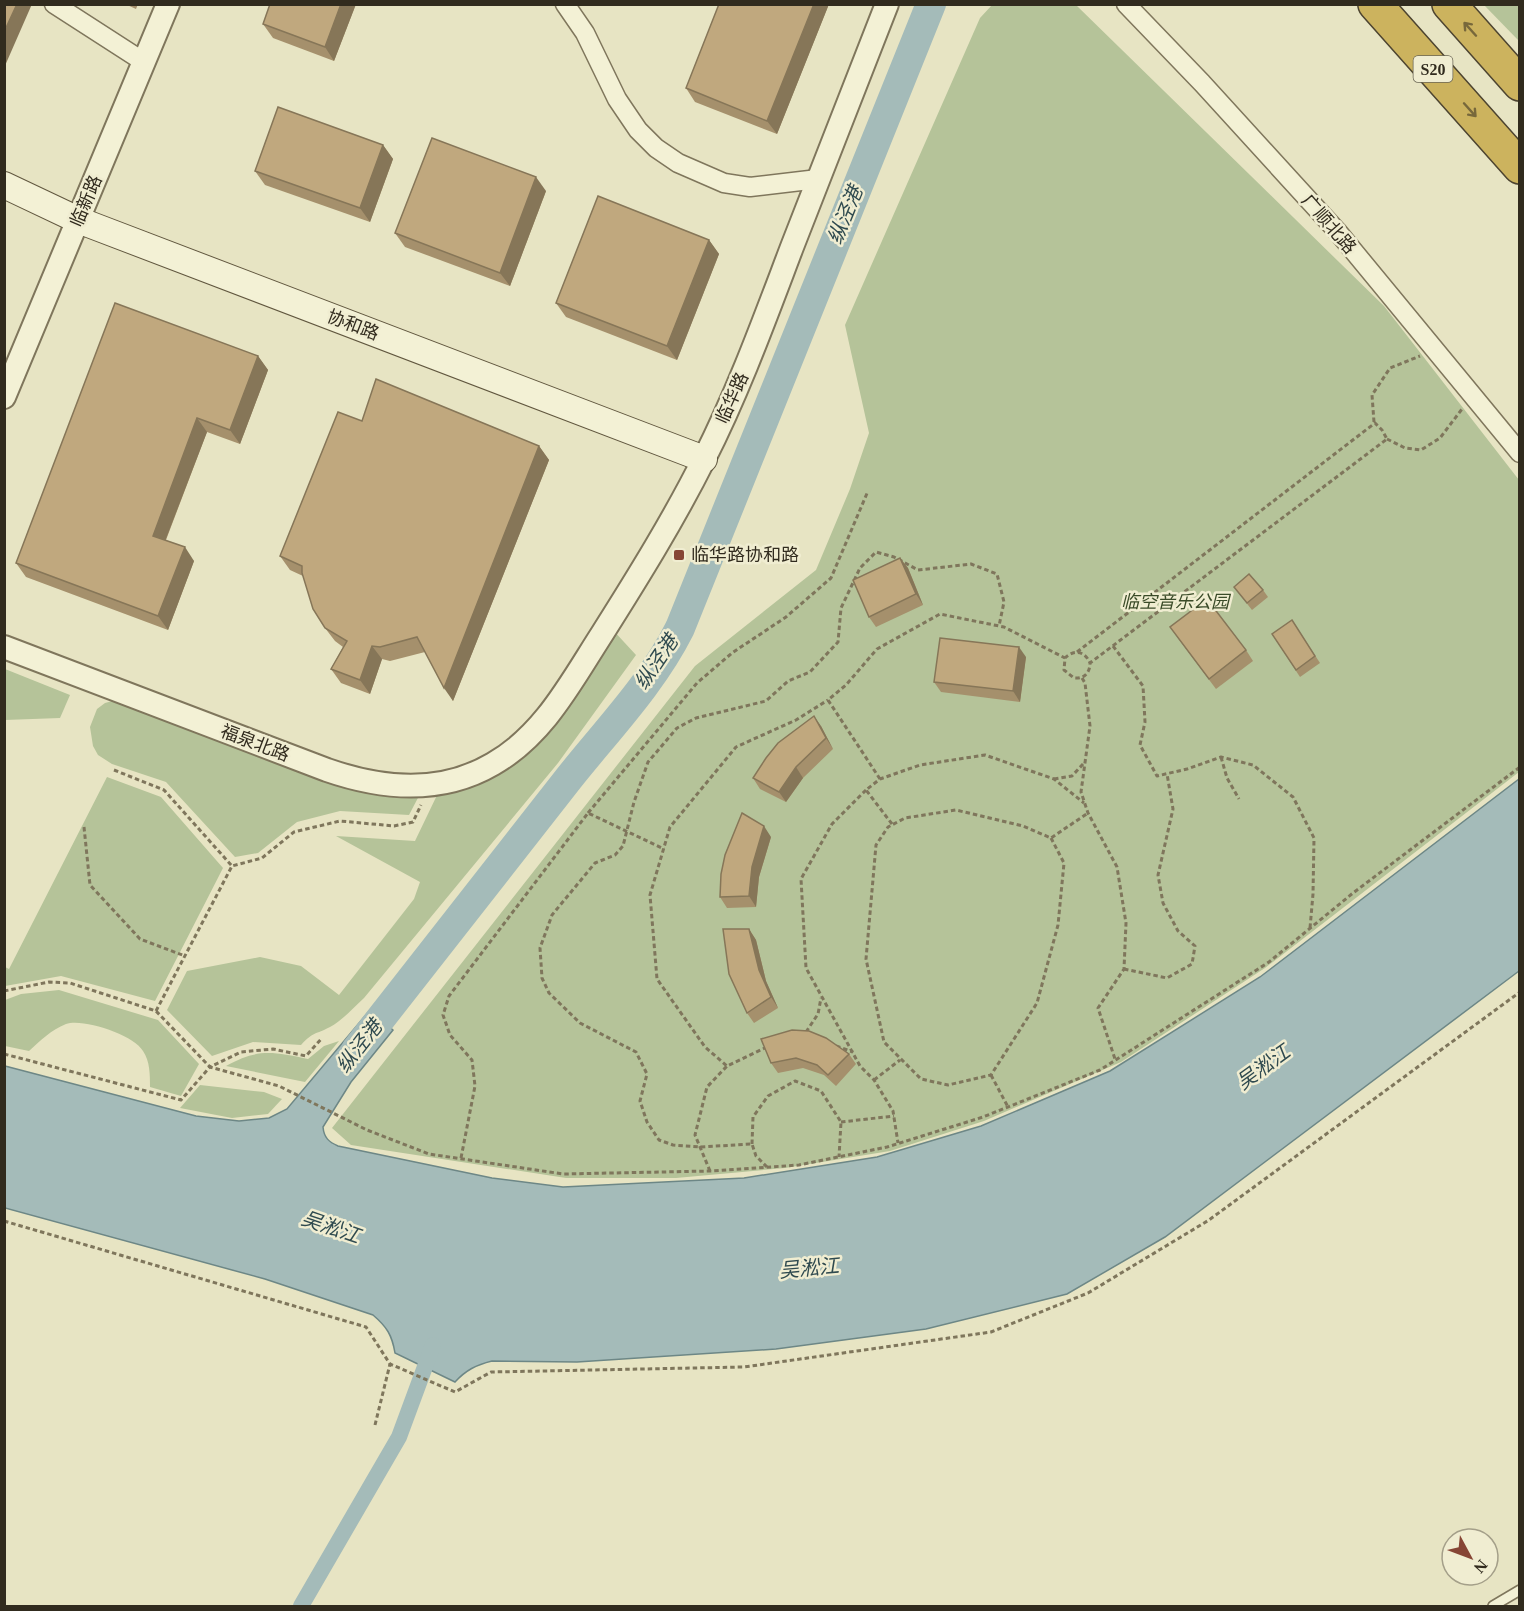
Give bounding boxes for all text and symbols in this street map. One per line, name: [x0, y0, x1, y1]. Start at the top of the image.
one-way arrow: [1463, 21, 1477, 36]
road number: S20: [1414, 56, 1452, 82]
one-way arrow: [1463, 102, 1477, 117]
street label: 临新路: [66, 172, 106, 230]
water label: 纵泾港: [824, 180, 868, 247]
street label: 广顺北路: [1298, 190, 1360, 258]
street label: 协和路: [324, 306, 382, 344]
street label: 临华路: [712, 369, 752, 427]
place label: 临华路协和路: [691, 545, 799, 565]
marker: 临华路协和路: [672, 548, 686, 562]
park label: 临空音乐公园: [1121, 592, 1232, 612]
water label: 纵泾港: [630, 628, 684, 693]
street label: 福泉北路: [218, 721, 292, 765]
water label: 纵泾港: [332, 1013, 388, 1076]
water label: 吴淞江: [1232, 1039, 1295, 1094]
water label: 吴淞江: [299, 1207, 365, 1248]
water label: 吴淞江: [778, 1254, 842, 1282]
north arrow: [1440, 1527, 1500, 1587]
text: N: [1470, 1557, 1491, 1577]

